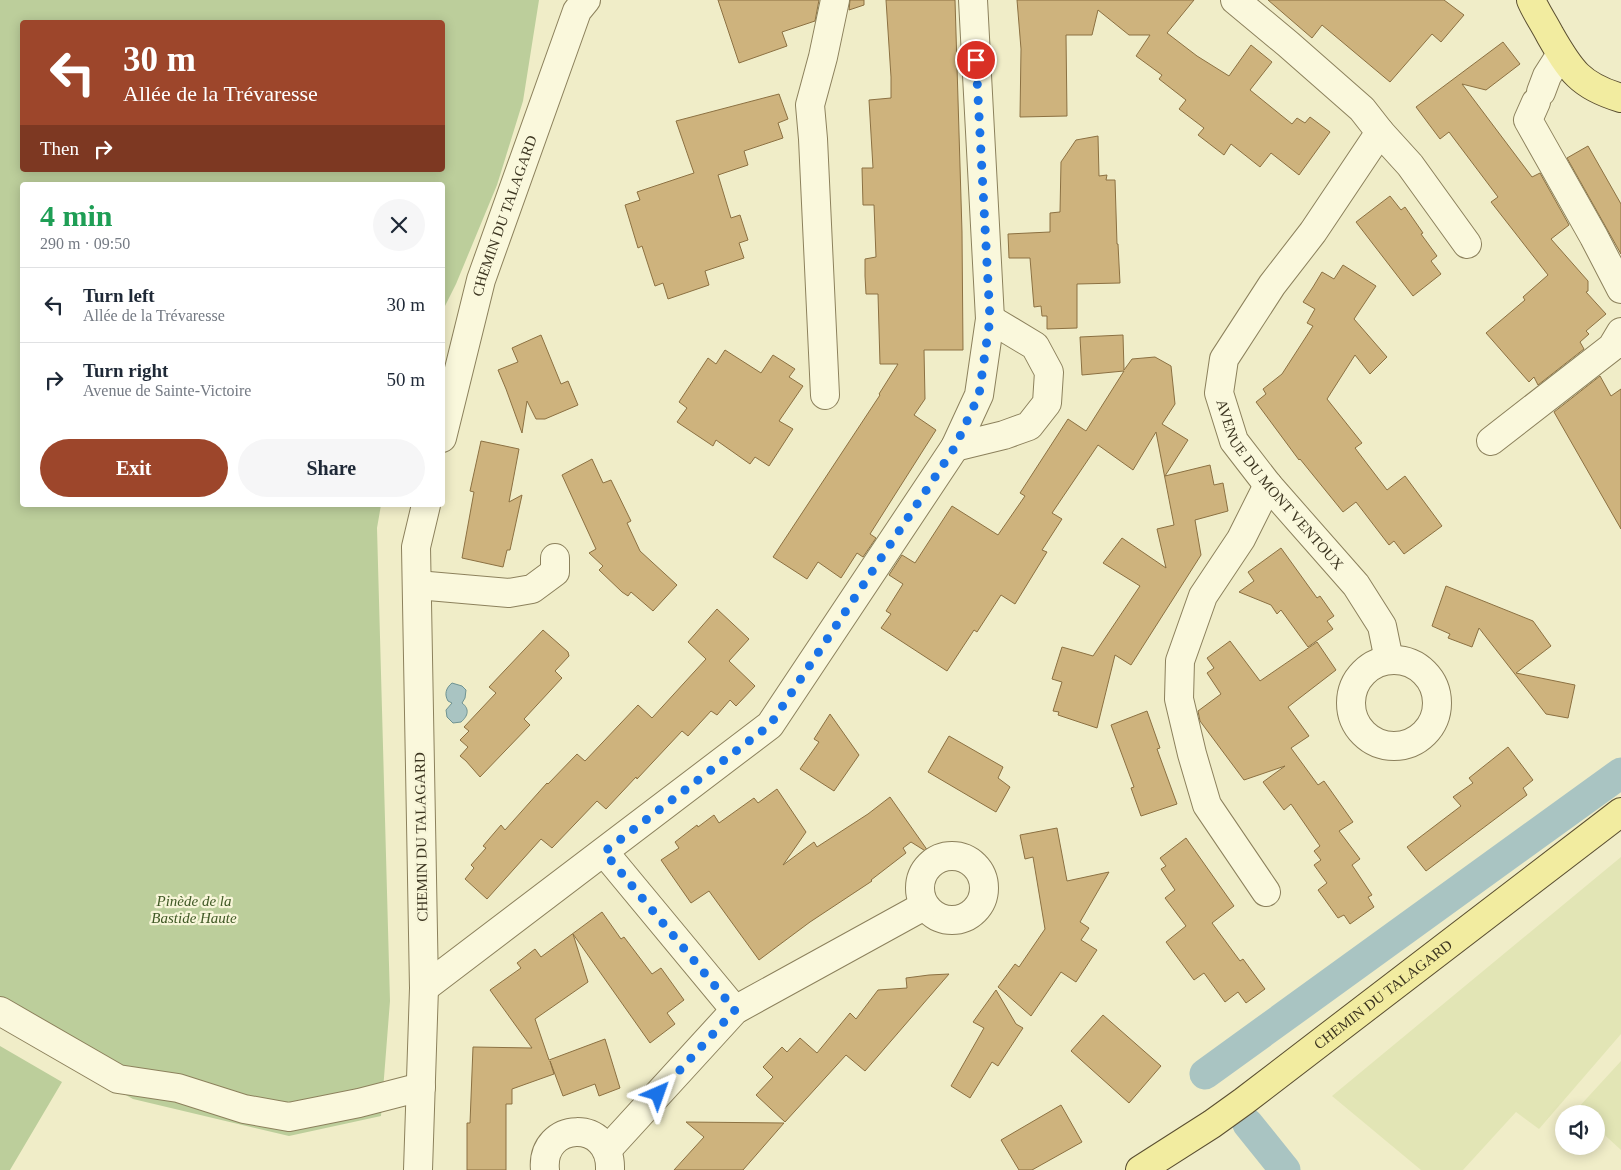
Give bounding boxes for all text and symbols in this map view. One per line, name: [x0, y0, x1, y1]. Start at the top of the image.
pin: [955, 39, 997, 81]
icon: left: [40, 40, 105, 105]
text: 30 m: [123, 40, 196, 79]
icon: arrive: [962, 46, 990, 74]
text: Allée de la Trévaresse: [123, 81, 318, 106]
street label: CHEMIN DU TALAGARD: [469, 133, 540, 298]
icon: right: [89, 135, 117, 163]
text: Then: [40, 138, 79, 159]
text: 4 min: [40, 199, 113, 232]
button: close: [373, 199, 425, 251]
text: 290 m · 09:50: [40, 235, 130, 252]
text: Turn left: [83, 285, 155, 306]
icon: left: [40, 291, 68, 319]
text: 30 m: [386, 294, 425, 315]
text: Allée de la Trévaresse: [83, 307, 225, 324]
text: Turn right: [83, 360, 168, 381]
icon: right: [40, 366, 68, 394]
text: 50 m: [386, 369, 425, 390]
text: Avenue de Sainte-Victoire: [83, 382, 251, 399]
street label: AVENUE DU MONT VENTOUX: [1213, 397, 1347, 573]
button: Exit: [40, 439, 228, 497]
button: Share: [238, 439, 425, 497]
street label: CHEMIN DU TALAGARD: [412, 752, 430, 922]
park label: Pinède de la Bastide Haute: [151, 893, 237, 926]
street label: CHEMIN DU TALAGARD: [1311, 936, 1455, 1052]
position arrow: [631, 1067, 683, 1119]
map controls: [1555, 1105, 1605, 1155]
button: sound: [1555, 1105, 1605, 1155]

